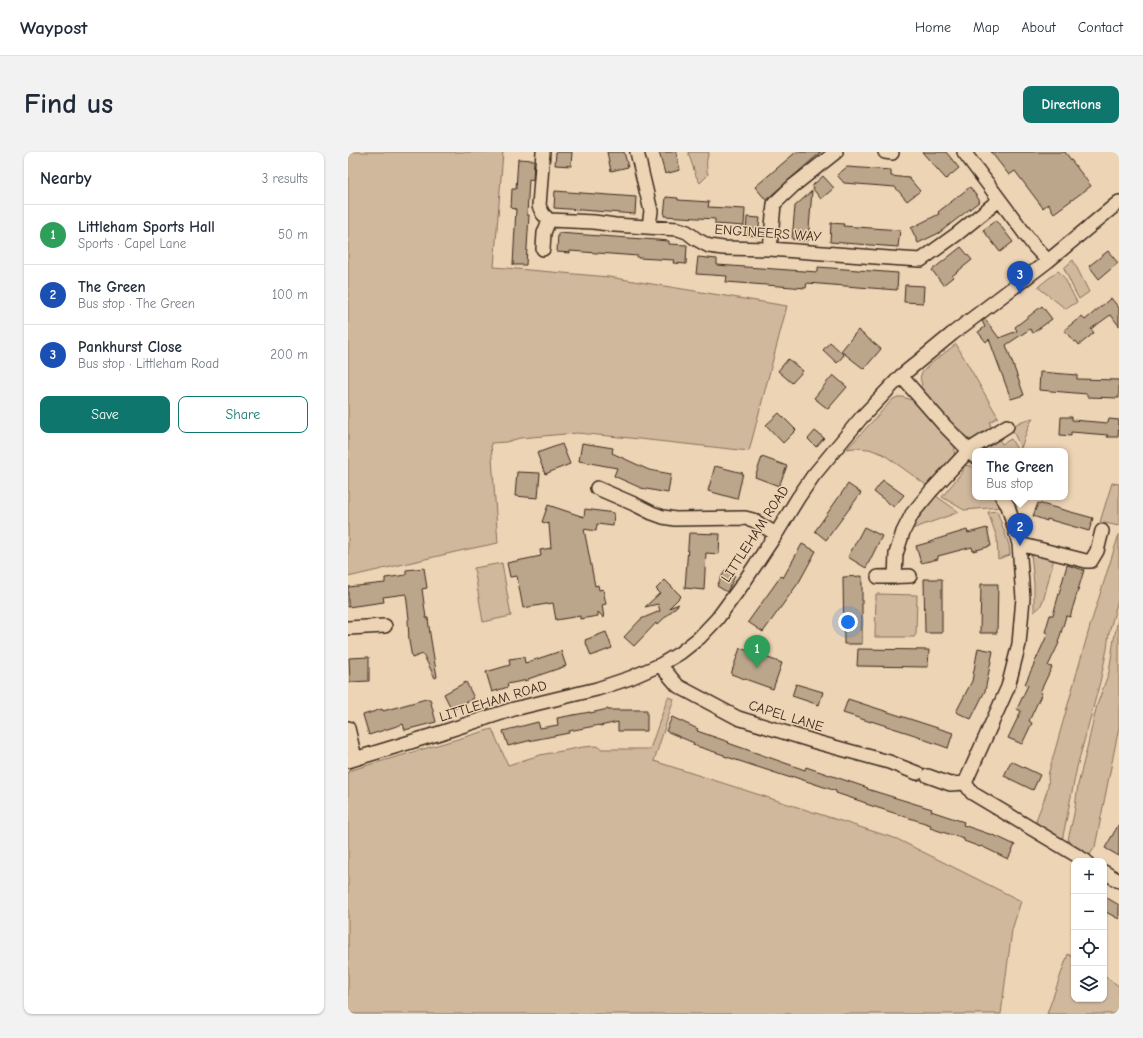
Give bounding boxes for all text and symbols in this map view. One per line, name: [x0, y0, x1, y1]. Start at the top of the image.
text: Waypost: [20, 17, 88, 39]
text: Home: [915, 19, 951, 36]
text: Map: [973, 19, 999, 36]
text: About: [1021, 19, 1056, 36]
text: Contact: [1078, 19, 1123, 36]
button: Directions: [1023, 86, 1119, 123]
text: Find us: [24, 88, 113, 120]
text: Nearby: [40, 169, 91, 188]
text: 3 results: [262, 171, 308, 186]
text: Littleham Sports Hall: [78, 218, 215, 236]
street label: ENGINEERS WAY: [714, 221, 823, 245]
text: 1: [50, 227, 56, 242]
text: 50 m: [278, 227, 308, 242]
text: Sports · Capel Lane: [78, 236, 186, 251]
pin: 3: [1007, 261, 1033, 294]
text: The Green: [78, 278, 146, 296]
text: 2: [50, 287, 56, 302]
text: 100 m: [272, 287, 308, 302]
text: Bus stop · The Green: [78, 296, 195, 311]
text: Pankhurst Close: [78, 338, 182, 356]
text: 3: [50, 347, 56, 362]
text: 200 m: [270, 347, 308, 362]
text: Bus stop · Littleham Road: [78, 356, 219, 371]
button: Save: [40, 396, 170, 433]
button: Share: [178, 396, 308, 433]
popup: [972, 448, 1068, 500]
text: The Green: [986, 458, 1054, 476]
text: Bus stop: [986, 476, 1033, 491]
street label: LITTLEHAM ROAD: [717, 482, 793, 585]
pin: 2: [1007, 513, 1033, 546]
your location: [838, 612, 858, 632]
pin: 1: [744, 635, 770, 668]
street label: LITTLEHAM ROAD: [437, 676, 549, 725]
street label: CAPEL LANE: [746, 697, 826, 735]
map controls: [1071, 858, 1107, 1002]
button: +: [1071, 858, 1107, 894]
button: −: [1071, 894, 1107, 930]
button: locate: [1071, 930, 1107, 966]
button: layers: [1071, 966, 1107, 1002]

